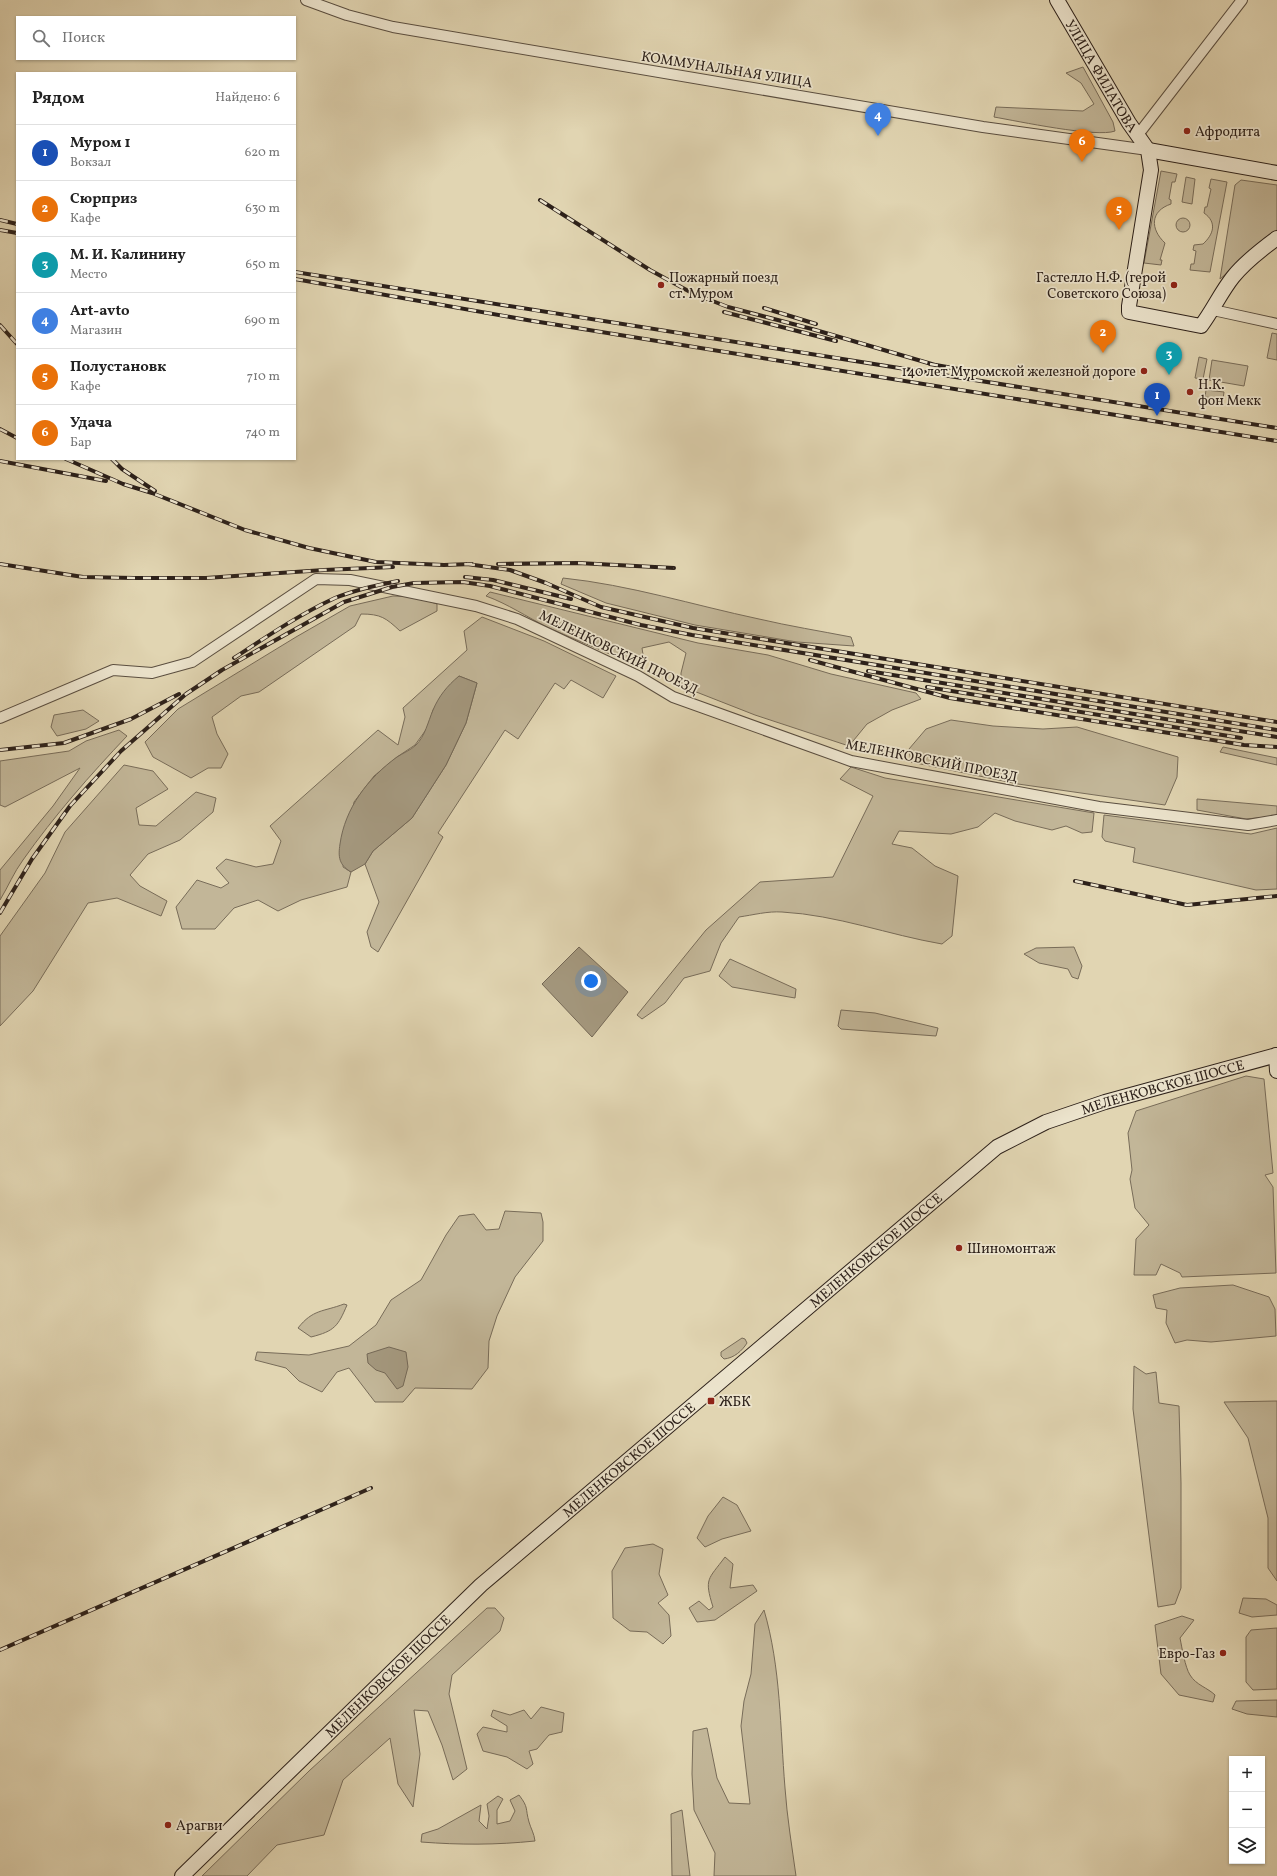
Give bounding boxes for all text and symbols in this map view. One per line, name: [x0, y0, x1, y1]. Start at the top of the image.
search box: [16, 16, 296, 60]
street label: УЛИЦА ФИЛАТОВА: [1060, 17, 1141, 137]
icon: search: [30, 27, 52, 49]
text: Поиск: [62, 28, 105, 49]
street label: КОММУНАЛЬНАЯ УЛИЦА: [640, 48, 814, 93]
text: Рядом: [32, 87, 85, 110]
text: Найдено: 6: [215, 89, 280, 107]
pin: 4: [865, 103, 891, 136]
place label: Афродита: [1195, 123, 1260, 142]
marker: Афродита: [1182, 126, 1192, 136]
pin: 6: [1069, 129, 1095, 162]
text: Муром 1: [70, 133, 130, 154]
text: 1: [42, 144, 48, 162]
text: 620 m: [245, 144, 280, 162]
text: Вокзал: [70, 154, 111, 172]
text: Сюрприз: [70, 189, 137, 210]
pin: 5: [1106, 197, 1132, 230]
text: 2: [42, 200, 48, 218]
text: 630 m: [245, 200, 280, 218]
text: Кафе: [70, 210, 101, 228]
text: М. И. Калинину: [70, 245, 186, 266]
text: 3: [42, 256, 48, 274]
text: 650 m: [246, 256, 280, 274]
text: Место: [70, 266, 107, 284]
place label: Пожарный поезд ст. Муром: [669, 269, 778, 304]
place label: Гастелло Н.Ф. (герой Советского Союза): [1036, 269, 1166, 304]
marker: Пожарный поезд ст. Муром: [656, 280, 666, 290]
marker: Гастелло Н.Ф. (герой Советского Союза): [1169, 280, 1179, 290]
text: Art-avto: [70, 301, 130, 322]
text: 4: [41, 312, 49, 330]
text: 690 m: [244, 312, 280, 330]
pin: 2: [1090, 320, 1116, 353]
text: Магазин: [70, 322, 122, 340]
pin: 3: [1156, 342, 1182, 375]
text: Полустановк: [70, 357, 166, 378]
place label: 140 лет Муромской железной дороге: [902, 363, 1136, 382]
marker: 140 лет Муромской железной дороге: [1139, 366, 1149, 376]
text: 5: [42, 368, 48, 386]
text: 710 m: [247, 368, 280, 386]
place label: Н.К. фон Мекк: [1198, 376, 1261, 411]
text: Кафе: [70, 378, 101, 396]
pin: 1: [1144, 383, 1170, 416]
marker: Н.К. фон Мекк: [1185, 387, 1195, 397]
text: Удача: [70, 413, 112, 434]
text: 6: [41, 424, 49, 442]
text: 740 m: [246, 424, 280, 442]
text: Бар: [70, 434, 92, 452]
street label: МЕЛЕНКОВСКИЙ ПРОЕЗД: [535, 606, 702, 700]
street label: МЕЛЕНКОВСКИЙ ПРОЕЗД: [844, 734, 1020, 788]
your location: [581, 971, 601, 991]
street label: МЕЛЕНКОВСКОЕ ШОССЕ: [1079, 1056, 1247, 1120]
street label: МЕЛЕНКОВСКОЕ ШОССЕ: [806, 1189, 947, 1313]
place label: Шиномонтаж: [967, 1240, 1056, 1259]
marker: Шиномонтаж: [954, 1243, 964, 1253]
place label: ЖБК: [719, 1393, 751, 1412]
marker: ЖБК: [706, 1396, 716, 1406]
street label: МЕЛЕНКОВСКОЕ ШОССЕ: [559, 1399, 700, 1523]
street label: МЕЛЕНКОВСКОЕ ШОССЕ: [322, 1611, 456, 1742]
place label: Евро-Газ: [1159, 1645, 1215, 1664]
marker: Евро-Газ: [1218, 1648, 1228, 1658]
map controls: [1229, 1756, 1265, 1864]
button: +: [1229, 1756, 1265, 1792]
button: −: [1229, 1792, 1265, 1828]
place label: Арагви: [176, 1817, 223, 1836]
marker: Арагви: [163, 1820, 173, 1830]
button: layers: [1229, 1828, 1265, 1864]

